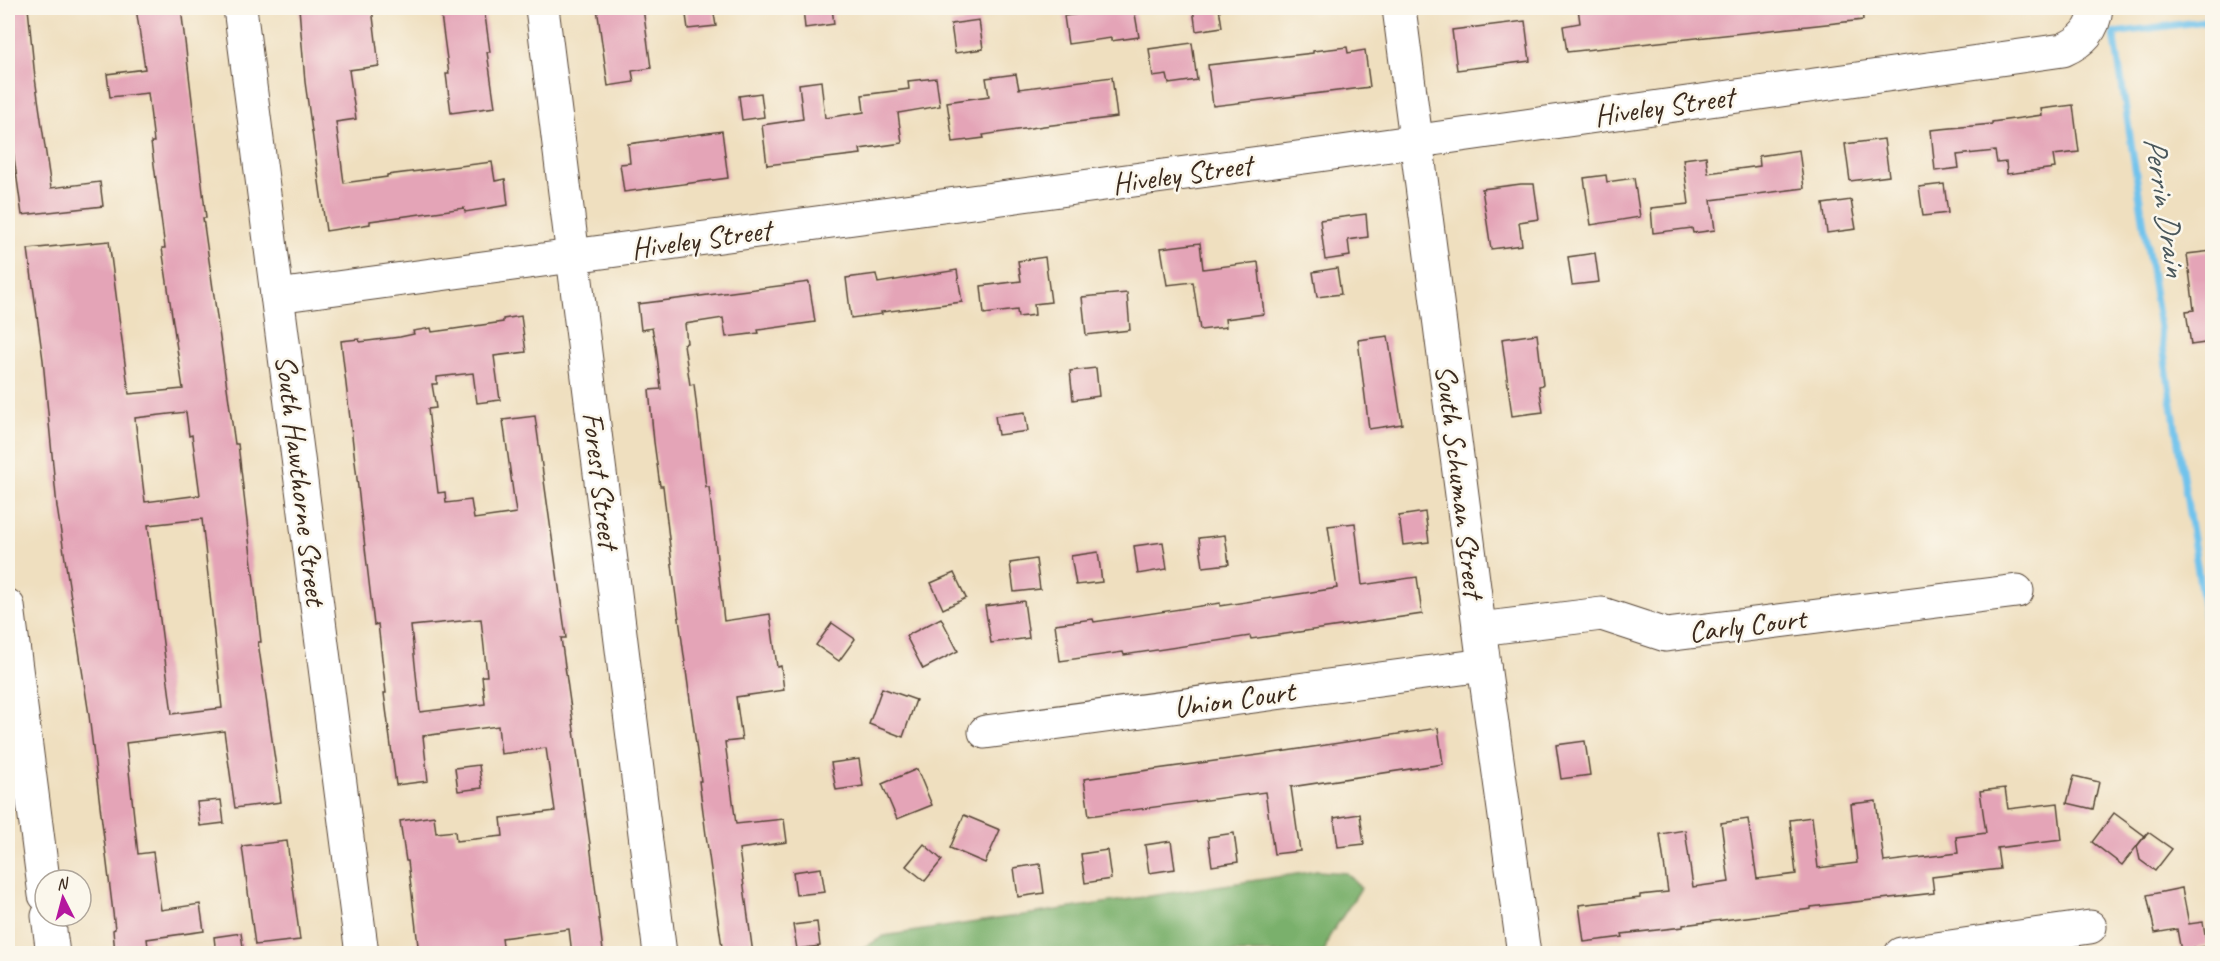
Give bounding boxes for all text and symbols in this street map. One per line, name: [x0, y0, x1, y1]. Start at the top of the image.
street label: Hiveley Street: [1592, 77, 1740, 135]
water label: Perrin Drain: [2134, 134, 2197, 281]
street label: Hiveley Street: [1110, 145, 1258, 203]
street label: Hiveley Street: [629, 210, 777, 268]
street label: South Hawthorne Street: [267, 353, 336, 610]
street label: South Schuman Street: [1427, 363, 1494, 604]
street label: Forest Street: [574, 410, 629, 554]
street label: Carly Court: [1686, 599, 1811, 651]
street label: Union Court: [1171, 671, 1300, 726]
north arrow: [33, 868, 93, 928]
text: N: [56, 873, 71, 895]

